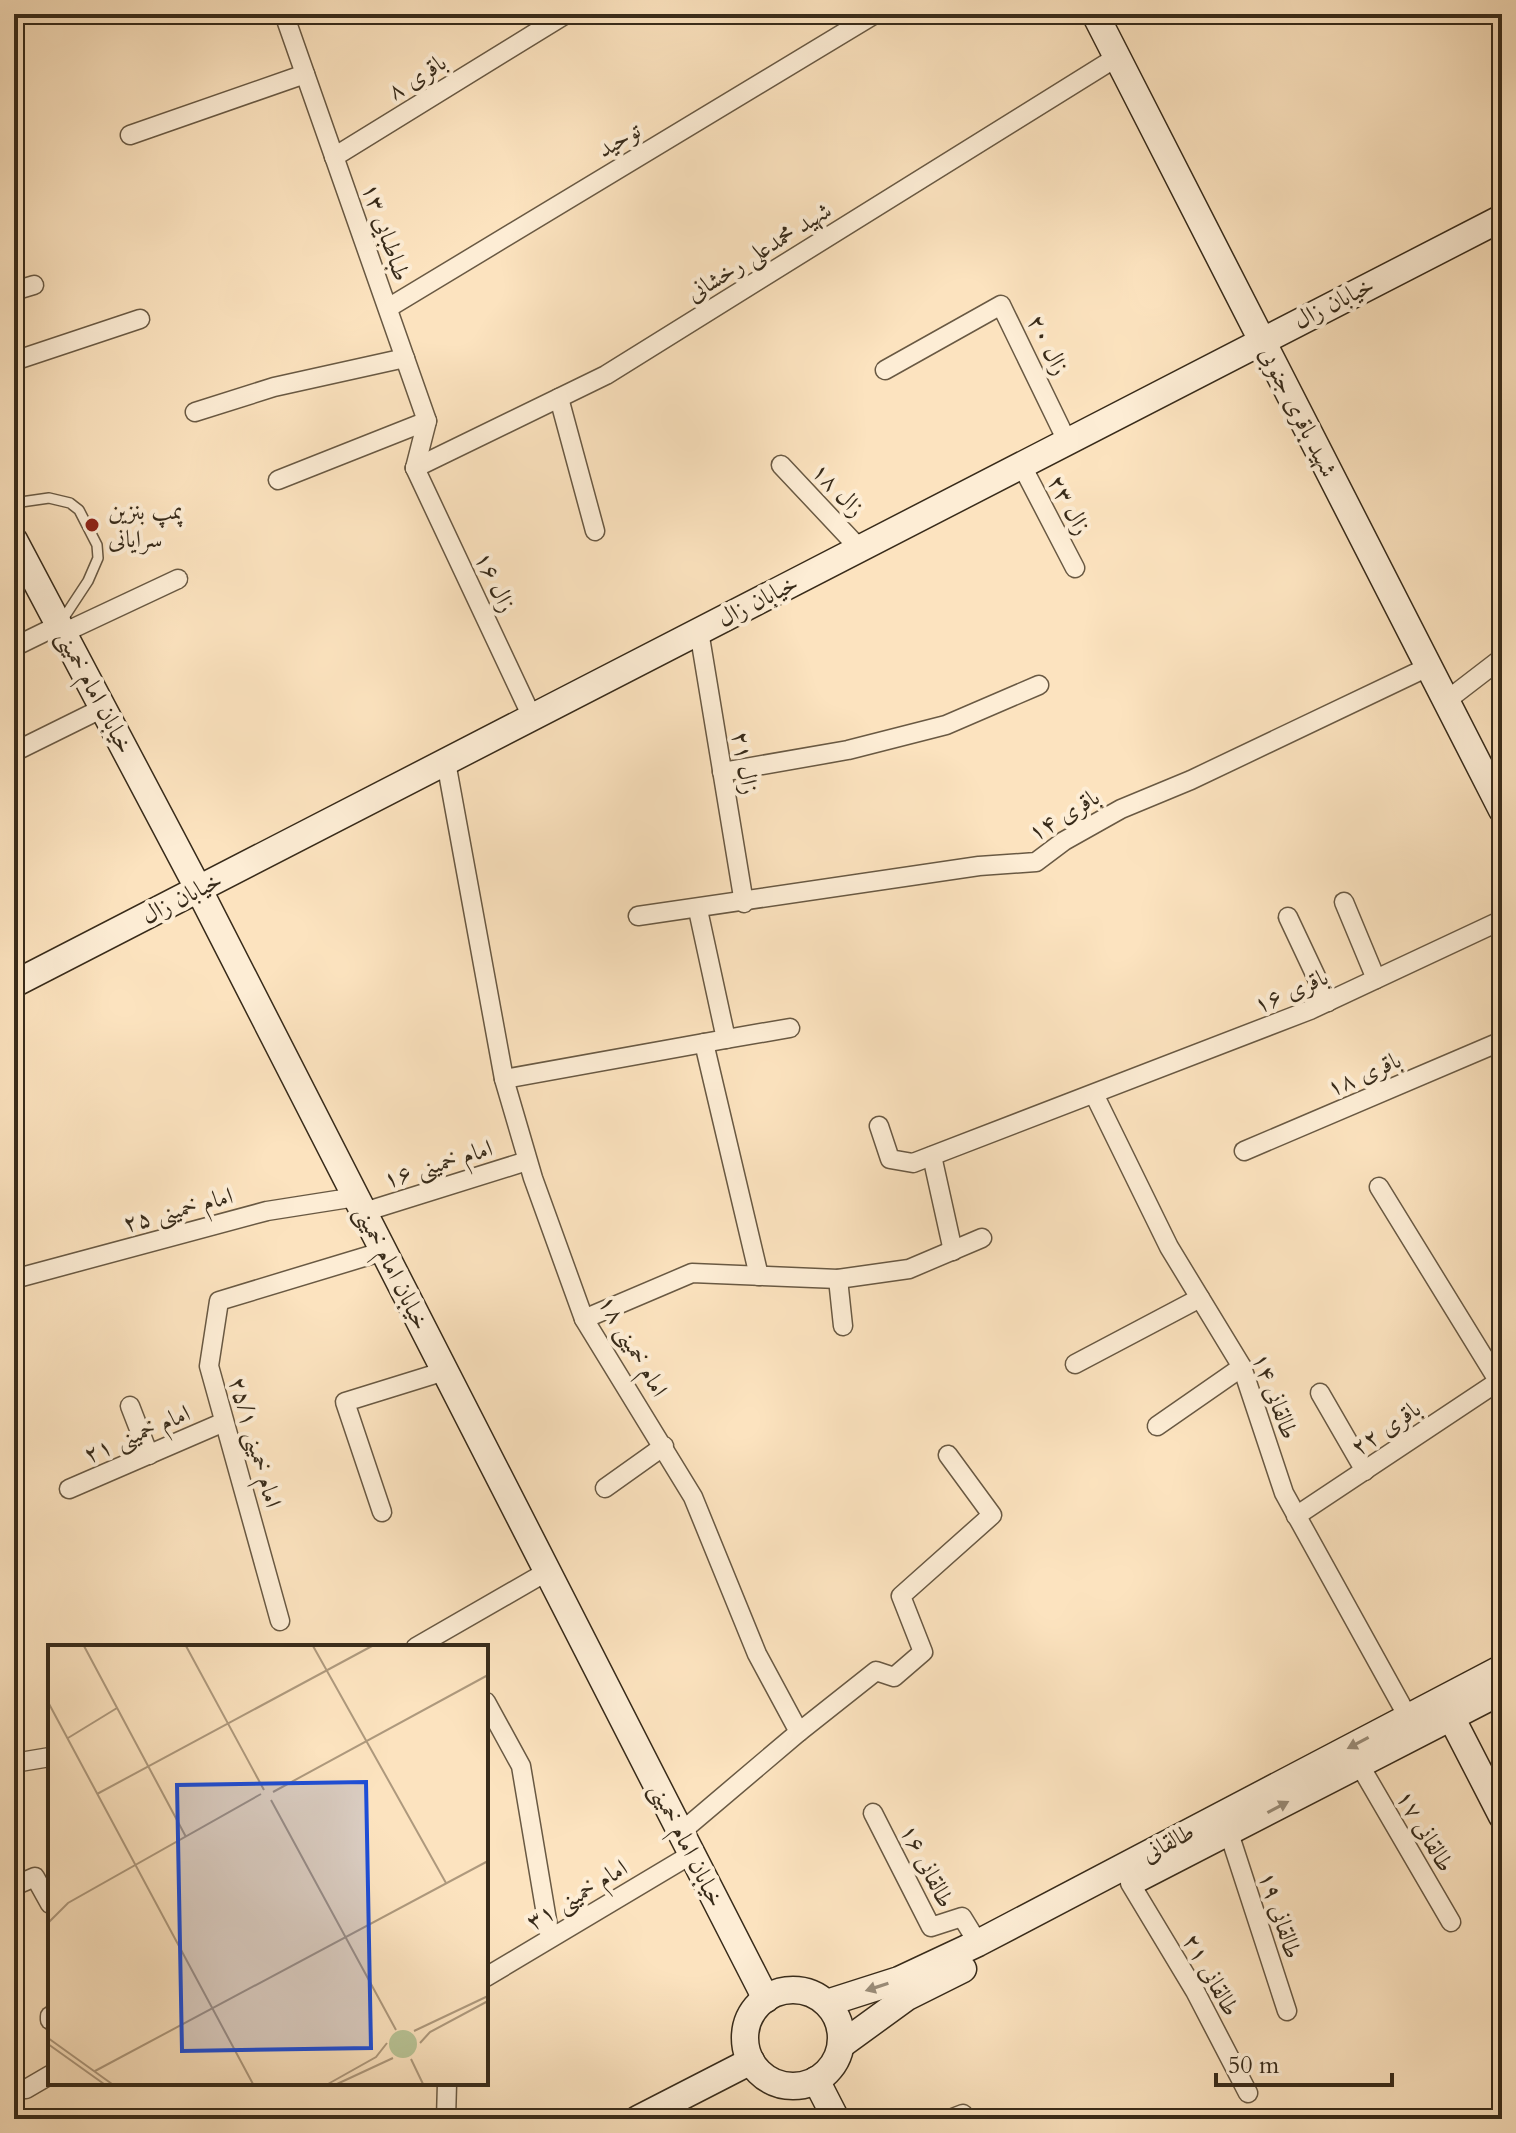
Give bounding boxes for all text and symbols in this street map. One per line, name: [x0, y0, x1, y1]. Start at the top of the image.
street label: باقری ۸: [381, 46, 453, 108]
street label: توحید: [591, 114, 647, 166]
street label: طباطبایی ۱۳: [354, 178, 418, 286]
street label: شهید محمدعلی رخشانی: [680, 194, 838, 310]
street label: خیابان زال: [1288, 269, 1380, 337]
street label: زال ۲۰: [1019, 309, 1077, 381]
street label: شهید باقری جنوبی: [1251, 341, 1345, 483]
street label: زال ۱۸: [804, 455, 872, 525]
street label: زال ۲۳: [1039, 469, 1099, 541]
place label: پمپ بنزین سرایانی: [108, 495, 183, 556]
marker: پمپ بنزین سرایانی: [83, 516, 101, 534]
street label: زال ۱۶: [467, 546, 523, 618]
street label: خیابان زال: [712, 567, 804, 635]
street label: خیابان امام خمینی: [45, 624, 141, 761]
street label: زال ۲۱: [724, 729, 766, 797]
street label: باقری ۱۴: [1022, 781, 1106, 849]
street label: خیابان زال: [136, 864, 228, 932]
street label: باقری ۱۶: [1249, 961, 1333, 1021]
street label: باقری ۱۸: [1322, 1044, 1406, 1104]
street label: امام خمینی ۱۶: [379, 1132, 498, 1200]
street label: امام خمینی ۲۵: [119, 1179, 238, 1244]
street label: خیابان امام خمینی: [343, 1200, 437, 1338]
street label: امام خمینی ۱۸: [587, 1289, 675, 1405]
street label: طالقانی ۱۴: [1244, 1348, 1306, 1444]
street label: امام خمینی ۲۵/۱: [217, 1373, 289, 1512]
street label: باقری ۲۲: [1344, 1392, 1428, 1464]
street label: امام خمینی ۲۱: [79, 1397, 197, 1475]
inset map: [48, 1645, 488, 2085]
one-way arrow: [1347, 1736, 1370, 1749]
street label: خیابان امام خمینی: [638, 1777, 732, 1915]
street label: طالقانی ۱۷: [1388, 1784, 1462, 1878]
one-way arrow: [1266, 1801, 1289, 1814]
street label: طالقانی: [1136, 1815, 1200, 1871]
street label: طالقانی ۱۶: [892, 1818, 962, 1914]
street label: امام خمینی ۳۱: [520, 1852, 636, 1942]
street label: طالقانی ۱۹: [1250, 1867, 1310, 1963]
street label: طالقانی ۲۱: [1175, 1928, 1247, 2022]
one-way arrow: [865, 1981, 889, 1994]
scale bar: [1216, 2037, 1392, 2087]
text: 50 m: [1228, 2049, 1280, 2082]

